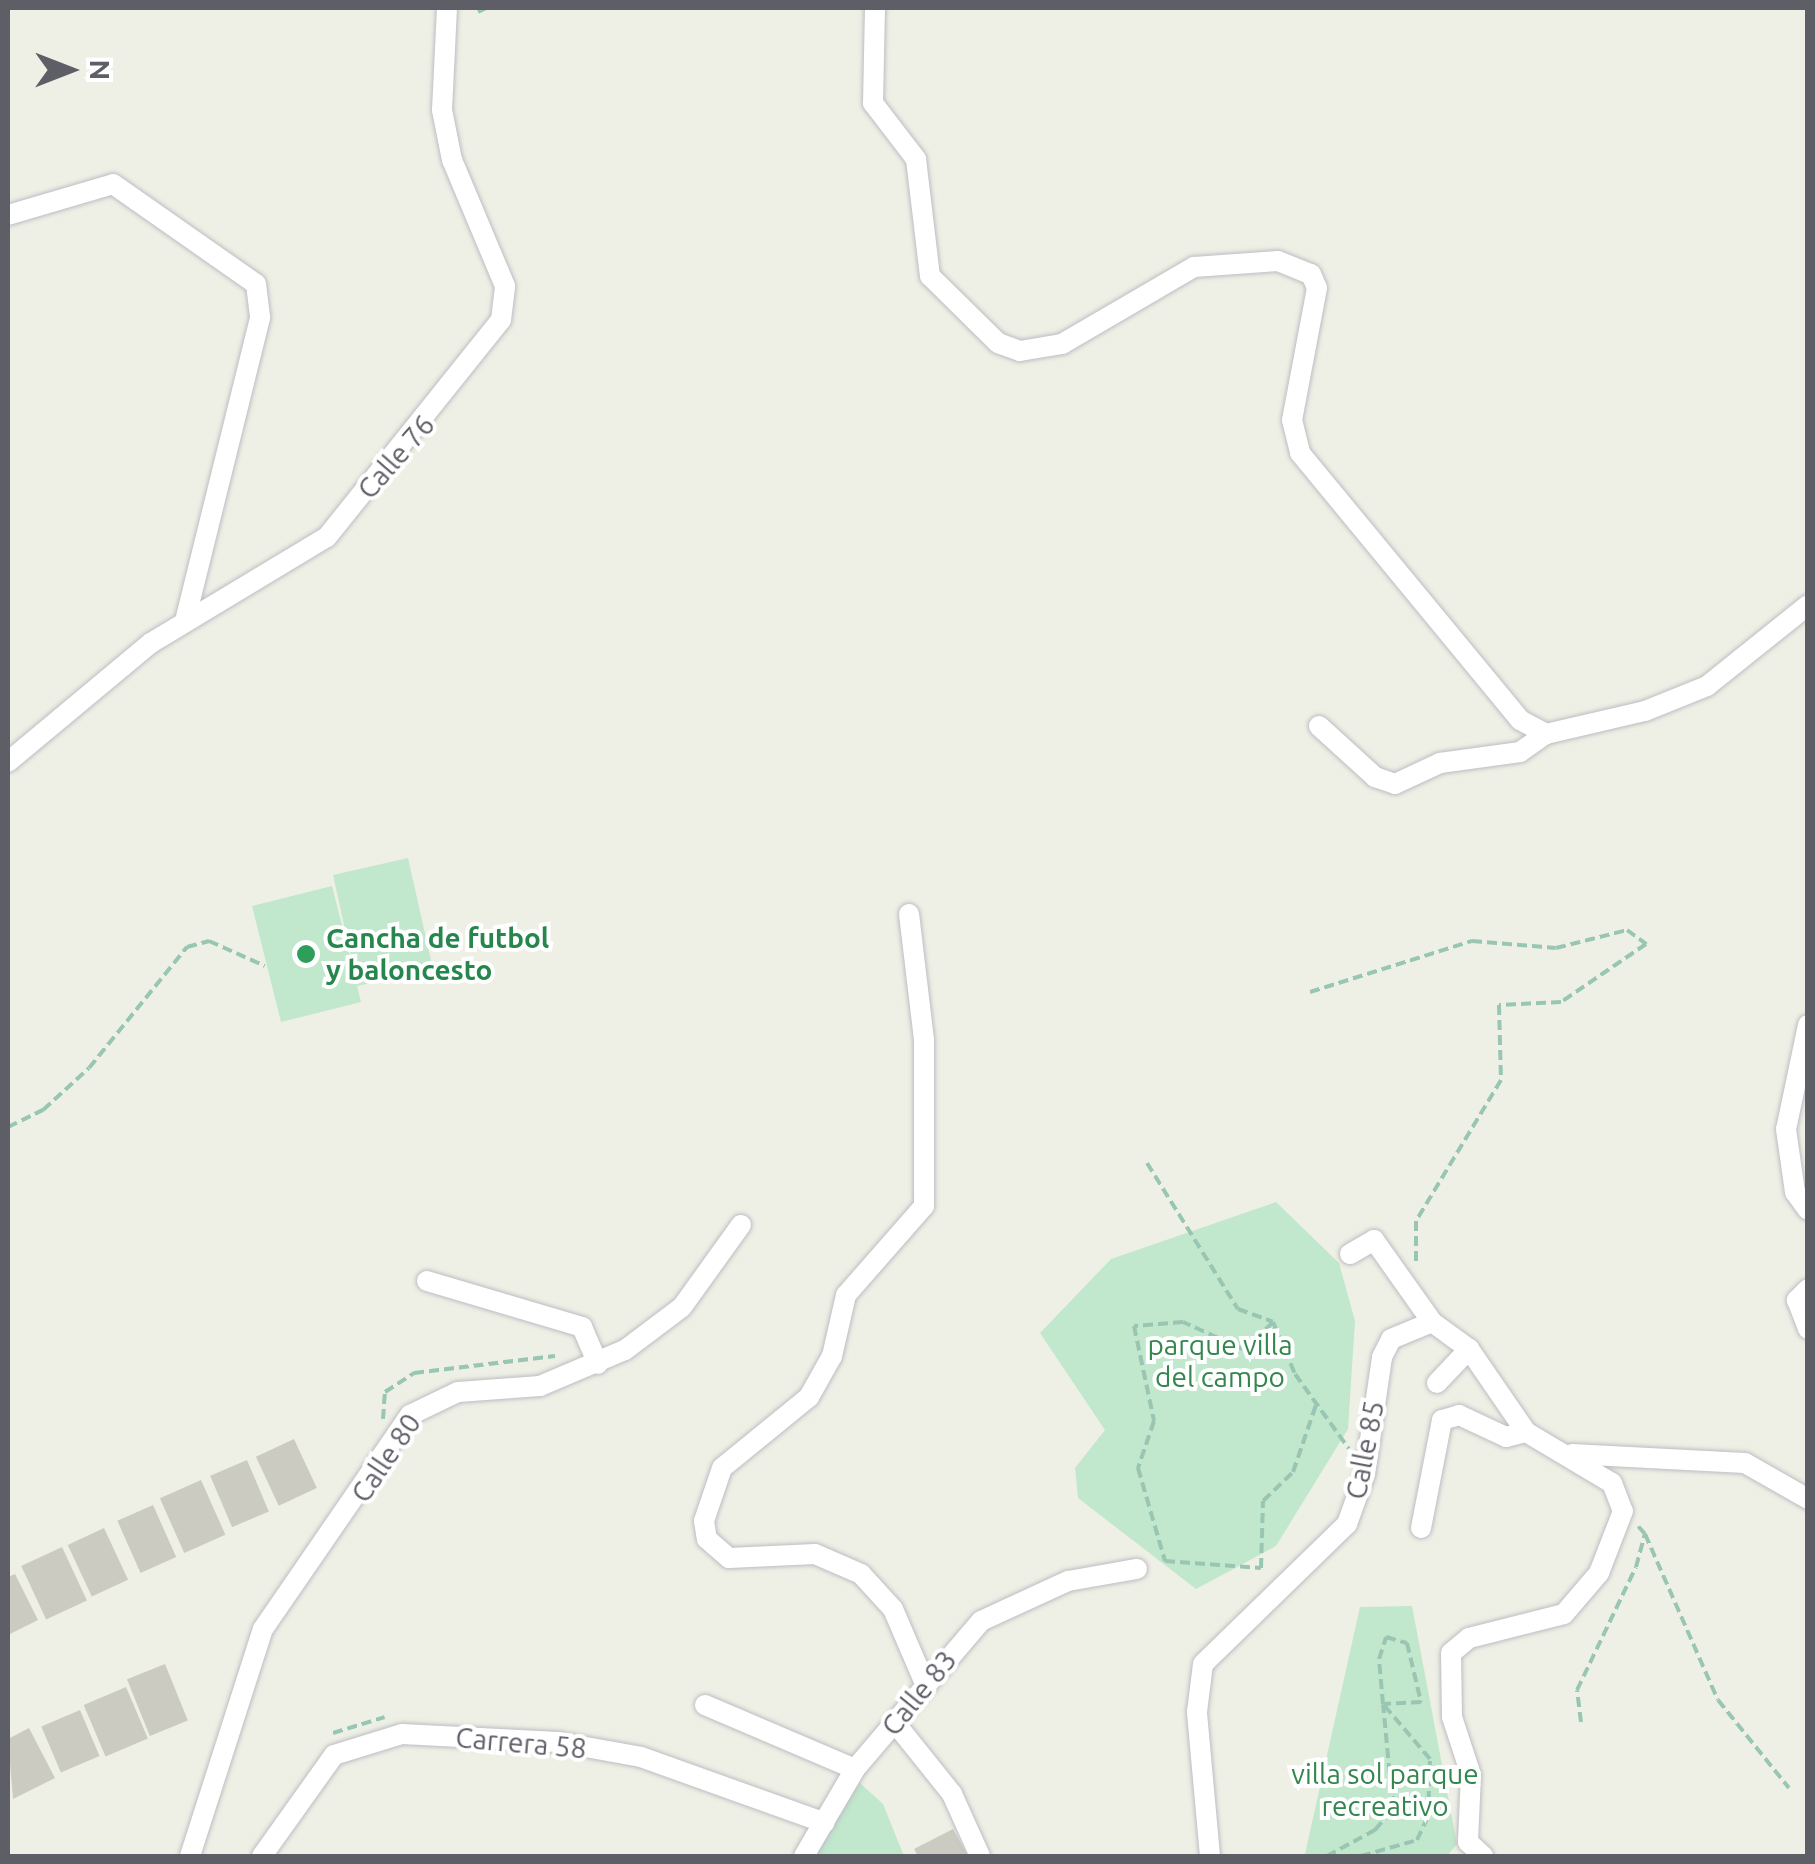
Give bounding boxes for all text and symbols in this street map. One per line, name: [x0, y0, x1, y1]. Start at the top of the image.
north arrow: [20, 20, 120, 120]
text: N: [85, 60, 116, 80]
street label: Calle 76: [351, 408, 441, 506]
place label: Cancha de futbol y baloncesto: [326, 921, 549, 987]
marker: Cancha de futbol y baloncesto: [295, 943, 317, 965]
park label: parque villa del campo: [1147, 1328, 1293, 1394]
street label: Calle 85: [1339, 1398, 1391, 1502]
street label: Calle 80: [344, 1407, 428, 1509]
street label: Calle 83: [875, 1644, 963, 1742]
street label: Carrera 58: [454, 1721, 588, 1765]
park label: villa sol parque recreativo: [1291, 1757, 1479, 1823]

